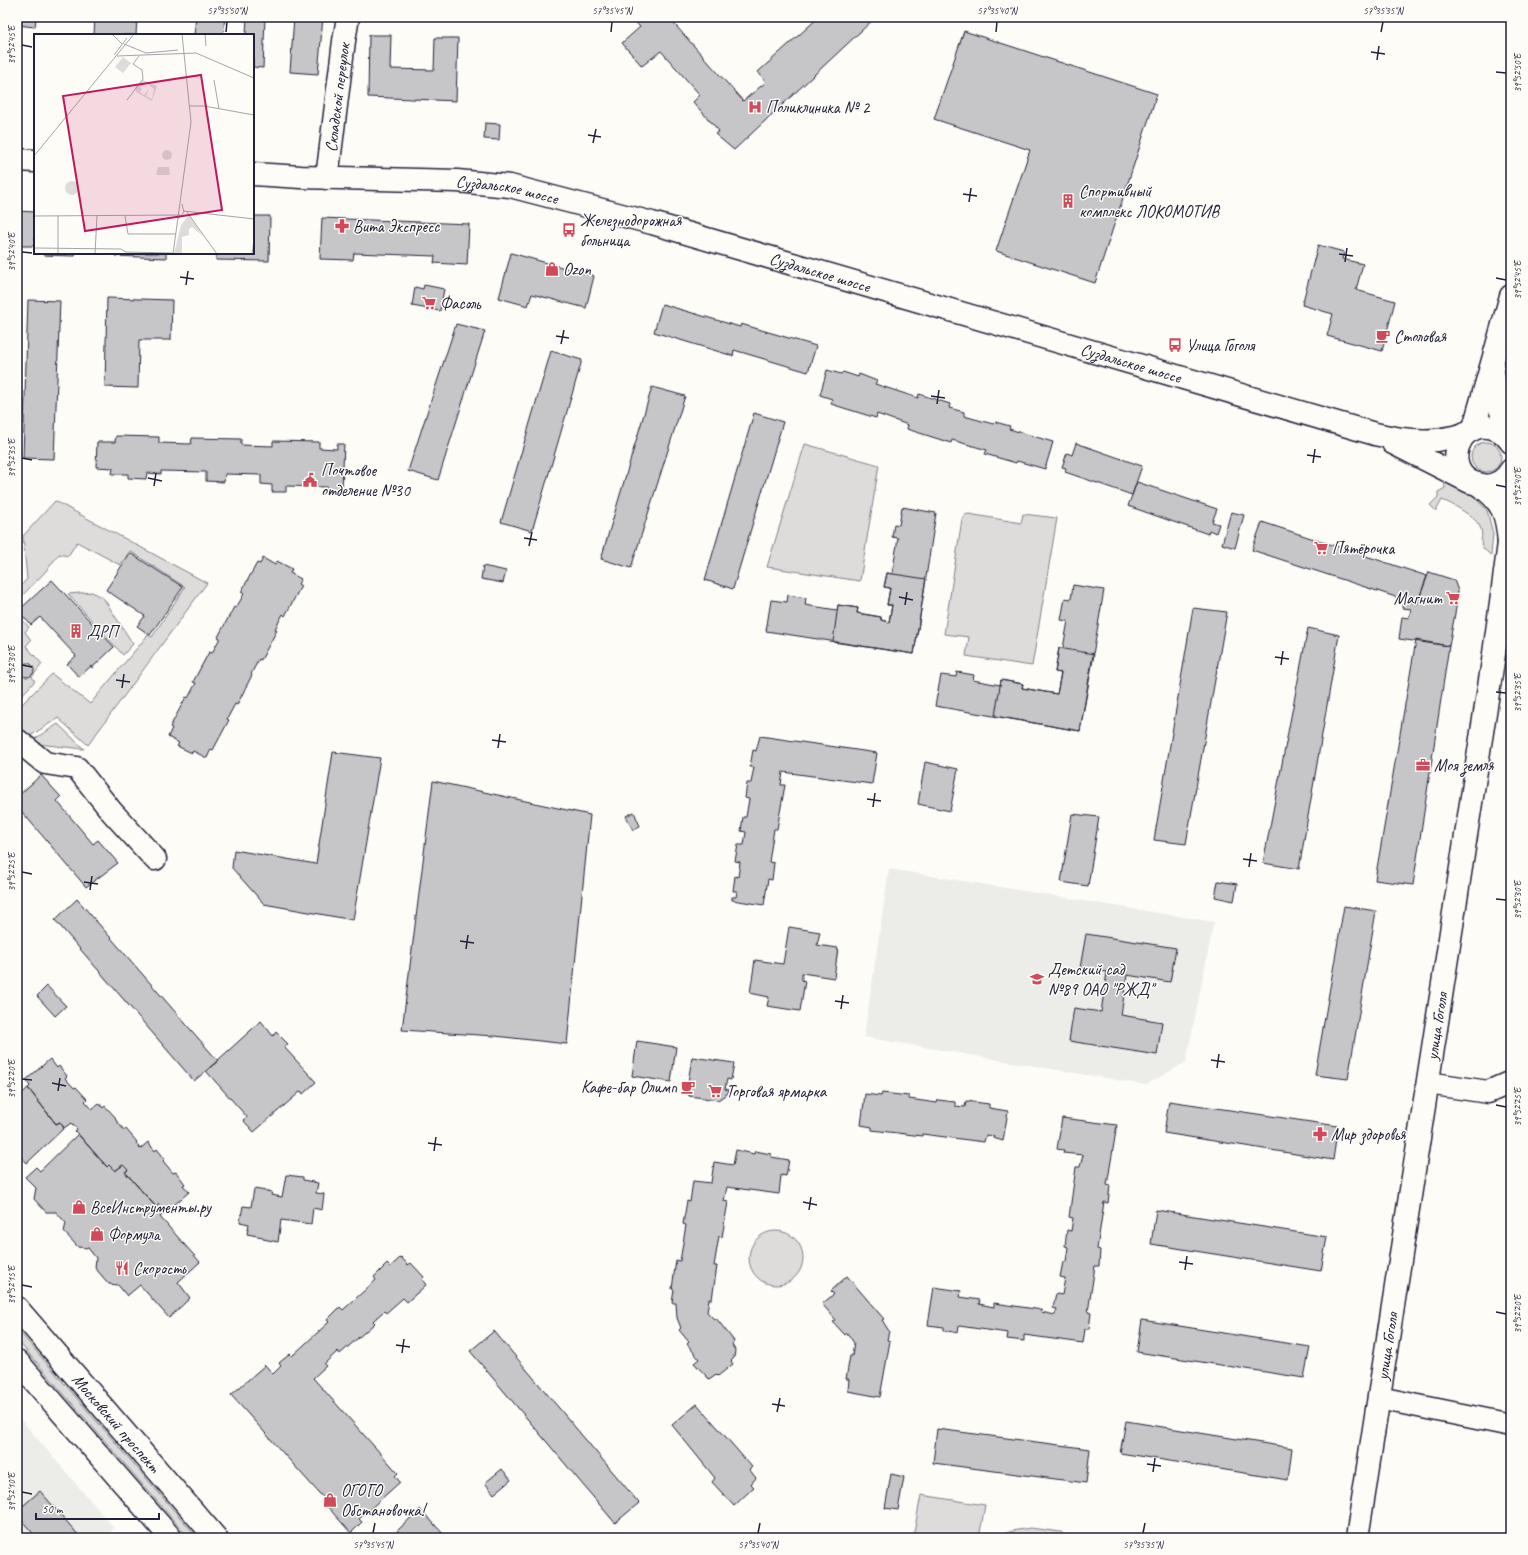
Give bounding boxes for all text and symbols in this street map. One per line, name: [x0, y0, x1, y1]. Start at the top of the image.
text: 57°35'50"N: [207, 4, 249, 17]
text: 57°35'45"N: [592, 4, 634, 17]
text: 57°35'40"N: [977, 4, 1019, 17]
text: 57°35'35"N: [1363, 4, 1405, 17]
text: 39°52'45"E: [5, 24, 18, 64]
inset map: [34, 34, 254, 254]
street label: Складской переулок: [320, 40, 354, 153]
text: 39°52'50"E: [1511, 52, 1524, 92]
place label: Поликлиника № 2: [766, 97, 871, 118]
hospital icon: Поликлиника № 2: [747, 99, 763, 115]
street label: Суздальское шоссе: [455, 170, 562, 209]
place label: Спортивный комплекс ЛОКОМОТИВ: [1079, 181, 1220, 222]
building icon: Спортивный комплекс ЛОКОМОТИВ: [1060, 193, 1076, 209]
place label: Железнодорожная больница: [580, 210, 682, 251]
place label: Вита Экспресс: [353, 216, 440, 237]
pharmacy icon: Вита Экспресс: [334, 218, 350, 234]
bus stop icon: Железнодорожная больница: [561, 222, 577, 238]
text: 39°52'40"E: [5, 231, 18, 271]
street label: Суздальское шоссе: [767, 247, 874, 297]
place label: Ozon: [563, 259, 591, 280]
text: 39°52'45"E: [1511, 259, 1524, 299]
shop icon: Ozon: [544, 261, 560, 277]
place label: Фасоль: [440, 293, 482, 314]
supermarket icon: Фасоль: [421, 295, 437, 311]
place label: Столовая: [1394, 326, 1447, 347]
cafe icon: Столовая: [1375, 328, 1391, 344]
place label: Улица Гоголя: [1186, 335, 1256, 356]
bus stop icon: Улица Гоголя: [1167, 337, 1183, 353]
street label: Суздальское шоссе: [1078, 338, 1185, 388]
text: 39°52'35"E: [5, 437, 18, 477]
place label: Почтовое отделение №30: [321, 460, 411, 501]
text: 39°52'40"E: [1511, 466, 1524, 506]
public building icon: Почтовое отделение №30: [302, 472, 318, 488]
place label: Пятёрочка: [1332, 538, 1395, 559]
supermarket icon: Пятёрочка: [1313, 540, 1329, 556]
place label: Магнит: [1394, 588, 1442, 609]
supermarket icon: Магнит: [1445, 590, 1461, 606]
place label: ДРП: [87, 621, 120, 642]
building icon: ДРП: [68, 623, 84, 639]
text: 39°52'30"E: [5, 644, 18, 684]
text: 39°52'35"E: [1511, 672, 1524, 712]
place label: Моя земля: [1434, 755, 1494, 777]
office icon: Моя земля: [1415, 757, 1431, 773]
text: 39°52'25"E: [5, 851, 18, 891]
text: 39°52'30"E: [1511, 879, 1524, 919]
place label: Детский сад №89 ОАО "РЖД": [1048, 959, 1157, 1000]
school or university icon: Детский сад №89 ОАО "РЖД": [1029, 971, 1045, 987]
street label: улица Гоголя: [1421, 990, 1452, 1062]
text: 39°52'20"E: [5, 1058, 18, 1098]
place label: Кафе-бар Олимп: [581, 1077, 678, 1098]
cafe icon: Кафе-бар Олимп: [680, 1079, 696, 1095]
place label: Торговая ярмарка: [726, 1081, 828, 1102]
supermarket icon: Торговая ярмарка: [707, 1083, 723, 1099]
text: 39°52'25"E: [1511, 1086, 1524, 1126]
place label: Мир здоровья: [1331, 1124, 1406, 1146]
pharmacy icon: Мир здоровья: [1312, 1126, 1328, 1142]
place label: ВсеИнструменты.ру: [90, 1197, 212, 1218]
shop icon: ВсеИнструменты.ру: [71, 1199, 87, 1215]
place label: Формула: [108, 1224, 162, 1245]
shop icon: Формула: [89, 1226, 105, 1242]
place label: Скорость: [133, 1258, 187, 1279]
restaurant icon: Скорость: [114, 1260, 130, 1276]
text: 39°52'15"E: [5, 1264, 18, 1304]
text: 39°52'20"E: [1511, 1293, 1524, 1333]
street label: улица Гоголя: [1371, 1310, 1402, 1383]
street label: Московский проспект: [68, 1369, 165, 1477]
text: 39°52'10"E: [5, 1471, 18, 1511]
place label: ОГОГО Обстановочка!: [341, 1480, 428, 1521]
shop icon: ОГОГО Обстановочка!: [322, 1492, 338, 1508]
scale bar: [36, 1495, 159, 1521]
text: 50 m: [42, 1501, 64, 1517]
text: 57°35'45"N: [353, 1538, 395, 1551]
text: 57°35'40"N: [738, 1538, 780, 1551]
text: 57°35'35"N: [1123, 1538, 1165, 1551]

